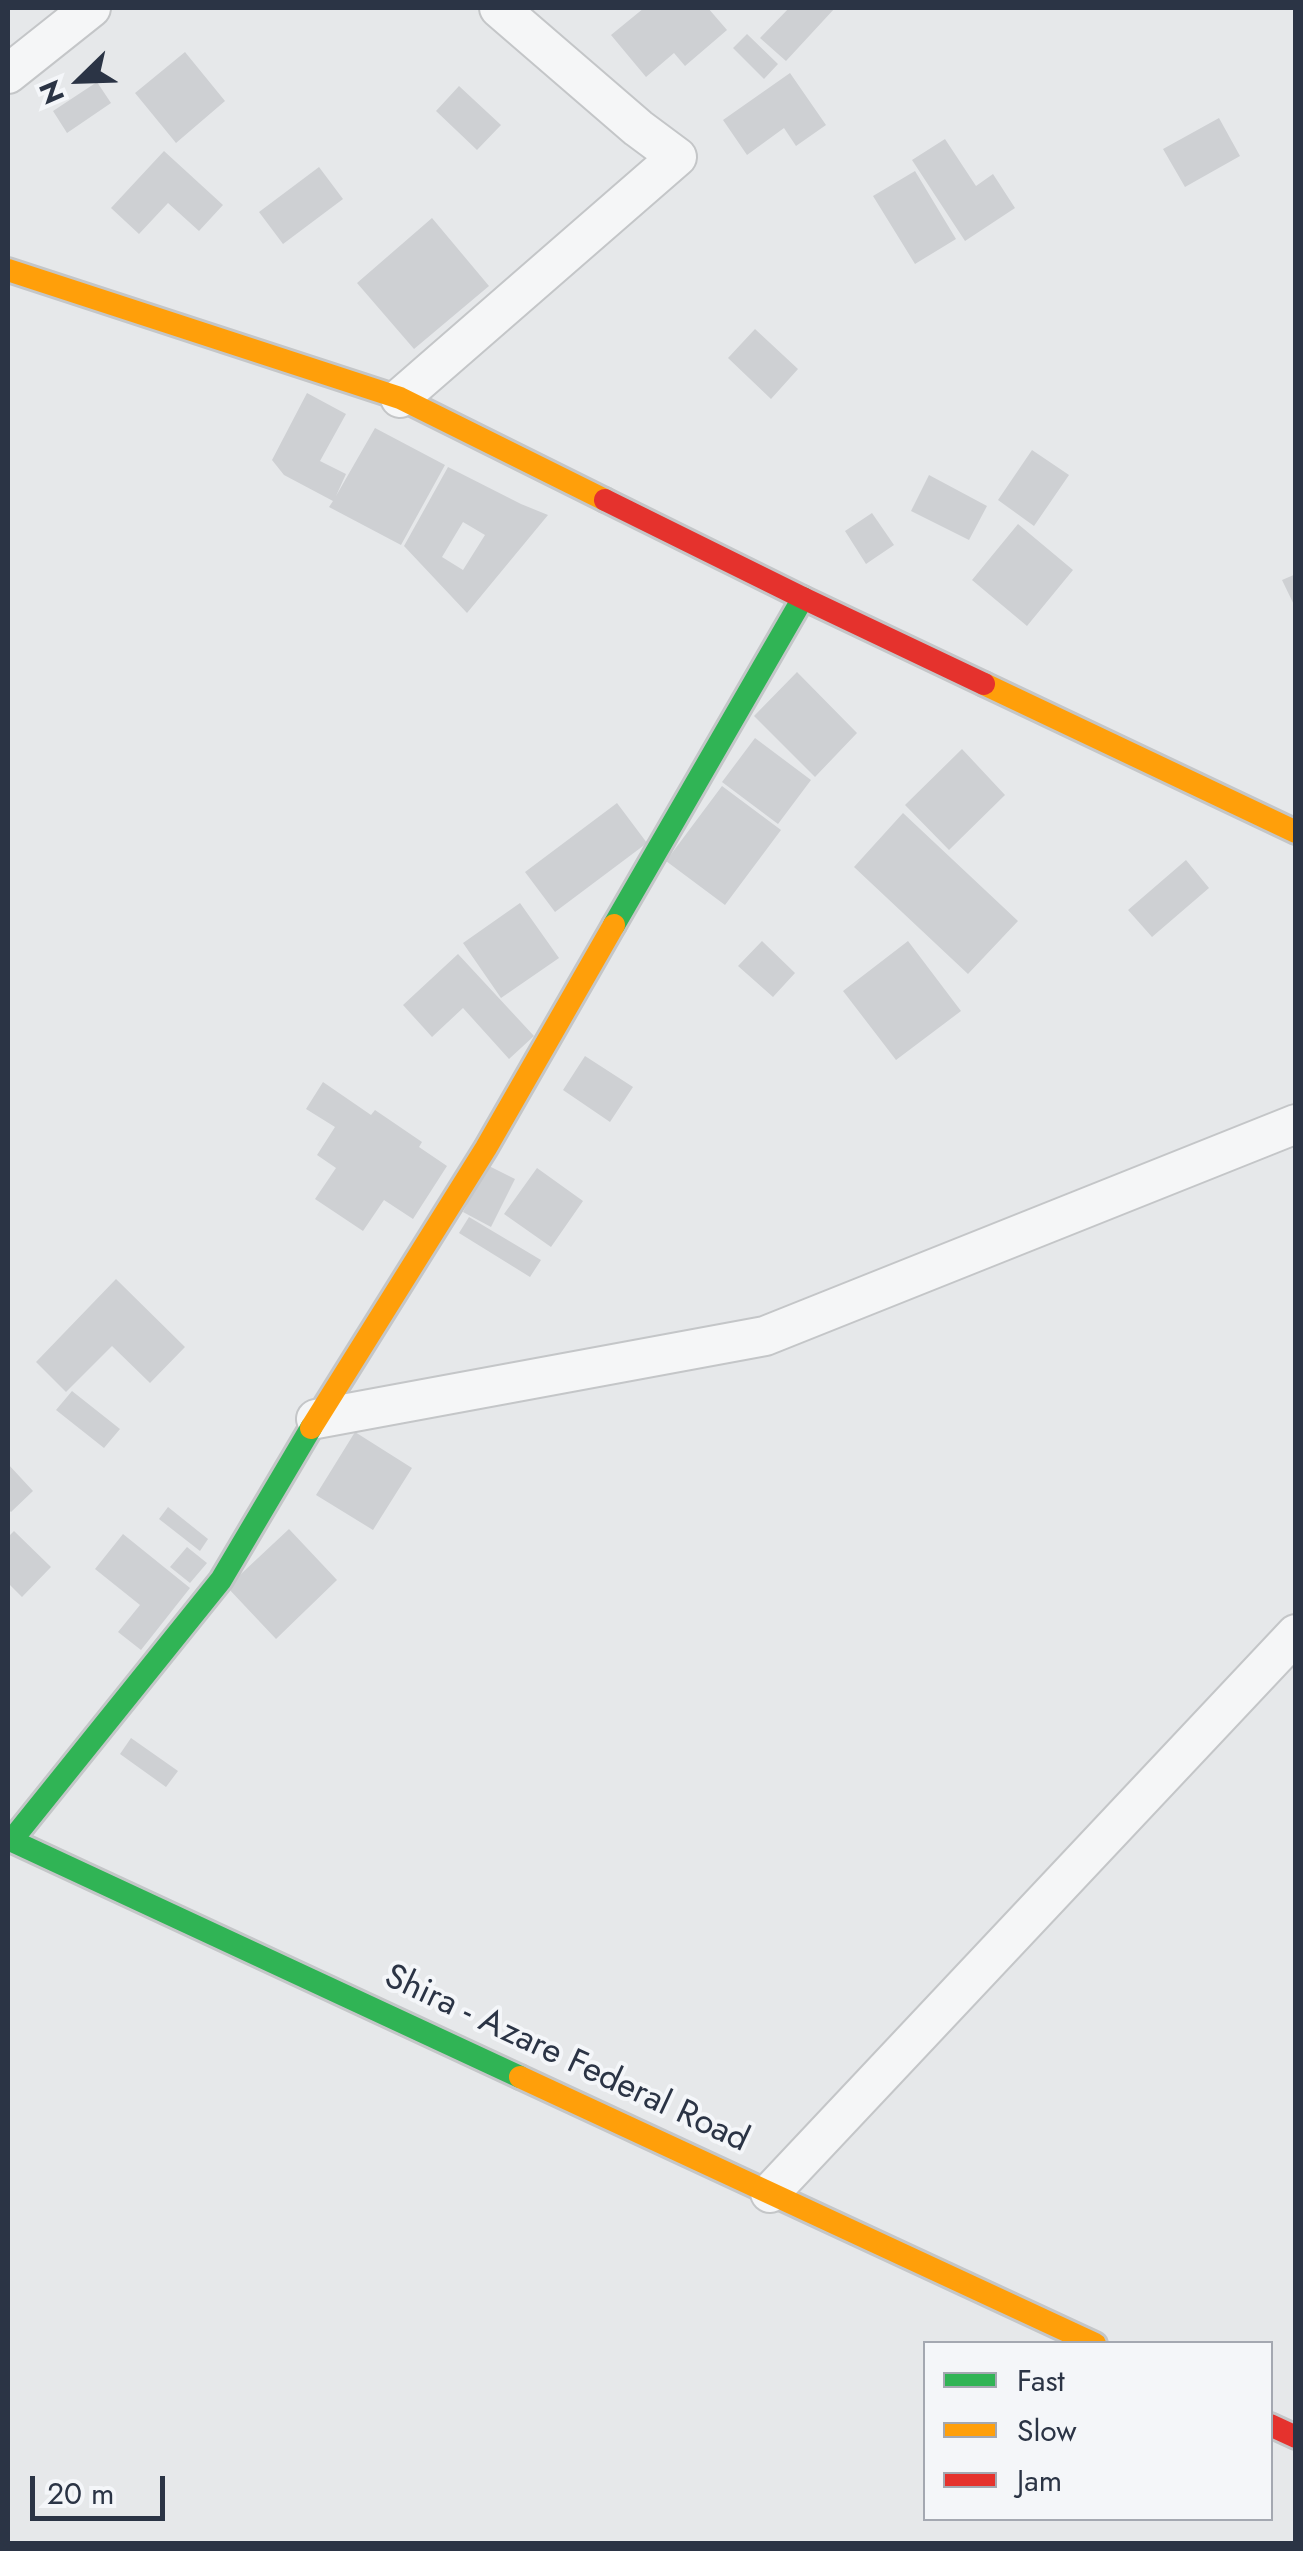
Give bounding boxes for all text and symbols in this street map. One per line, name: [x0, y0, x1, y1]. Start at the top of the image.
north arrow: [30, 30, 130, 130]
text: N: [29, 74, 75, 110]
street label: Shira - Azare Federal Road: [377, 1957, 755, 2163]
legend: [923, 2341, 1273, 2521]
text: Fast: [1017, 2359, 1065, 2402]
text: Slow: [1017, 2409, 1077, 2452]
scale bar: [35, 2456, 170, 2518]
text: Jam: [1017, 2459, 1062, 2502]
text: 20 m: [47, 2472, 114, 2515]

